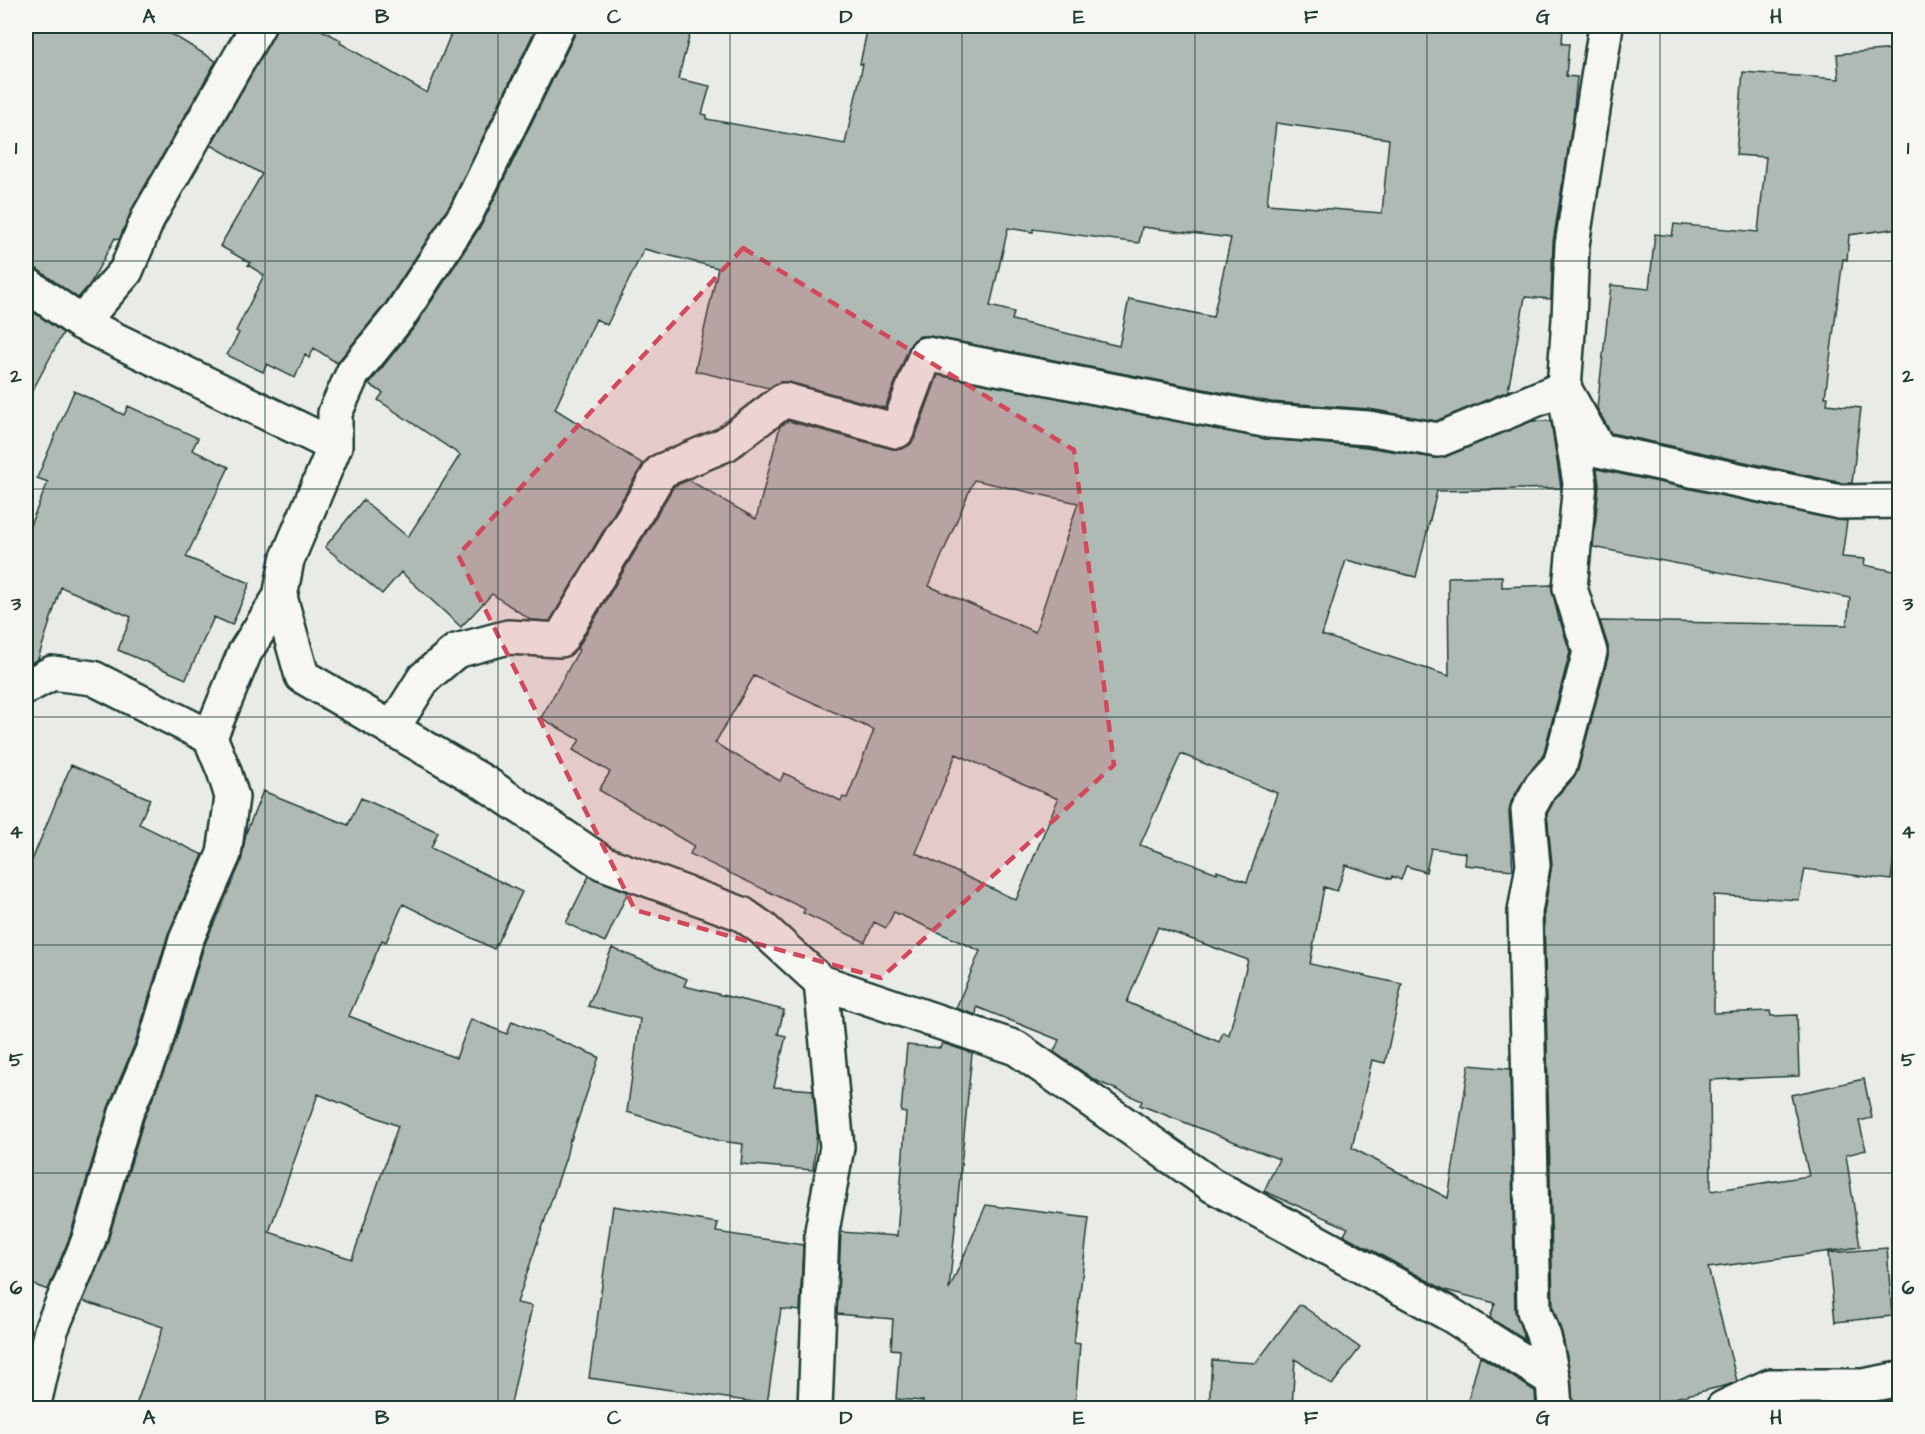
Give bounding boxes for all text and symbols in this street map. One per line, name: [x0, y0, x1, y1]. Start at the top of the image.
text: A: [143, 3, 156, 31]
text: B: [375, 3, 390, 31]
text: C: [607, 3, 622, 31]
text: D: [840, 3, 853, 31]
text: E: [1073, 3, 1085, 31]
text: F: [1304, 3, 1319, 31]
text: G: [1536, 3, 1550, 31]
text: H: [1770, 3, 1782, 31]
text: 1: [15, 134, 18, 162]
text: 1: [1907, 134, 1910, 162]
text: 2: [9, 362, 22, 390]
text: 2: [1901, 362, 1914, 390]
text: 3: [10, 590, 22, 618]
text: 3: [1902, 590, 1914, 618]
text: 4: [9, 818, 23, 846]
text: 4: [1901, 818, 1915, 846]
text: 5: [9, 1046, 24, 1074]
text: 5: [1901, 1046, 1916, 1074]
text: 6: [10, 1274, 23, 1302]
text: 6: [1902, 1274, 1915, 1302]
text: A: [143, 1404, 156, 1432]
text: B: [375, 1404, 390, 1432]
text: C: [607, 1404, 622, 1432]
text: D: [840, 1404, 853, 1432]
text: E: [1073, 1404, 1085, 1432]
text: F: [1304, 1404, 1319, 1432]
text: G: [1536, 1404, 1550, 1432]
text: H: [1770, 1404, 1782, 1432]

